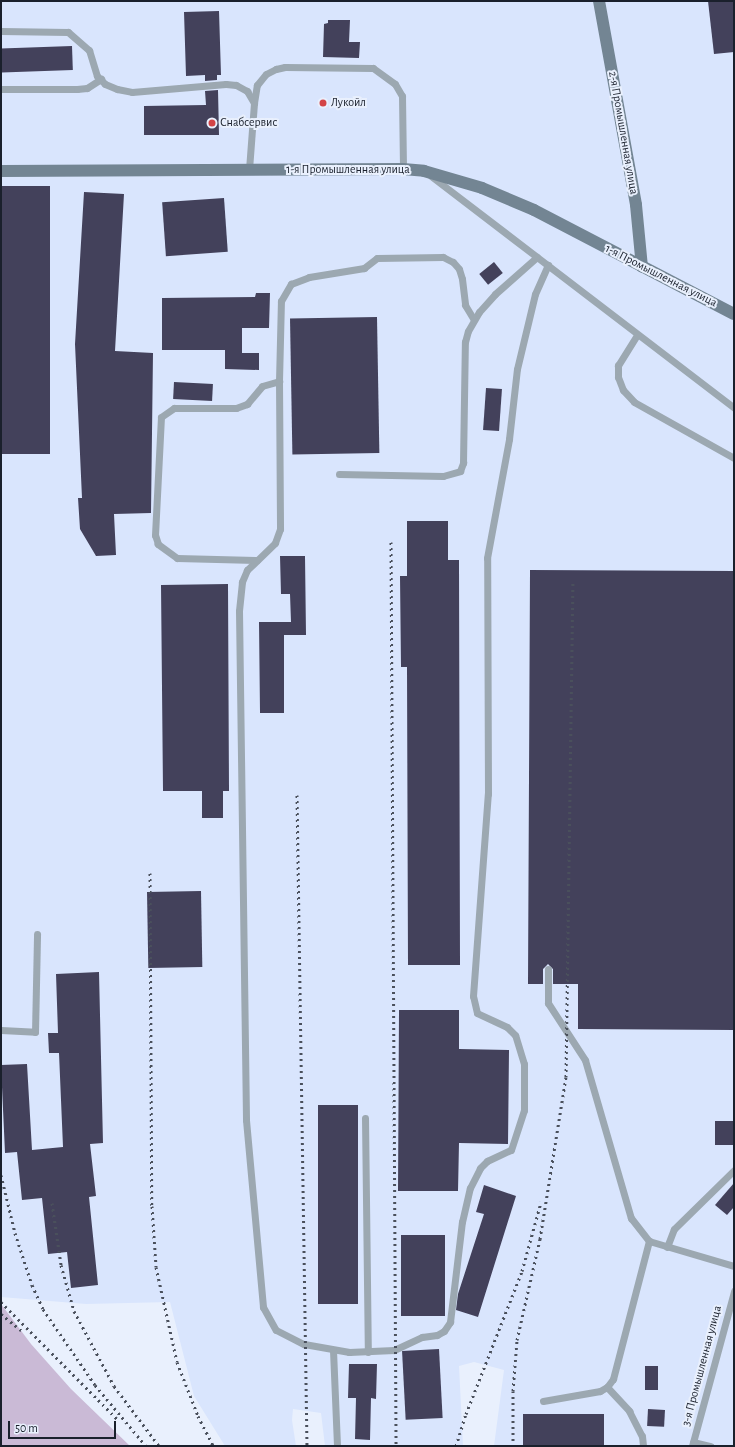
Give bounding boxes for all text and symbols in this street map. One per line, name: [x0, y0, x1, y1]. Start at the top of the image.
street label: 2-я Промышленная улица: [605, 70, 641, 196]
place label: Лукойл: [331, 96, 366, 110]
marker: Лукойл: [318, 98, 328, 108]
place label: Снабсервис: [220, 116, 277, 130]
marker: Снабсервис: [207, 118, 217, 128]
street label: 1-я Промышленная улица: [286, 163, 410, 177]
street label: 1-я Промышленная улица: [603, 242, 719, 310]
street label: 3-я Промышленная улица: [679, 1304, 725, 1428]
scale bar: [10, 1413, 118, 1439]
text: 50 m: [15, 1422, 38, 1434]

